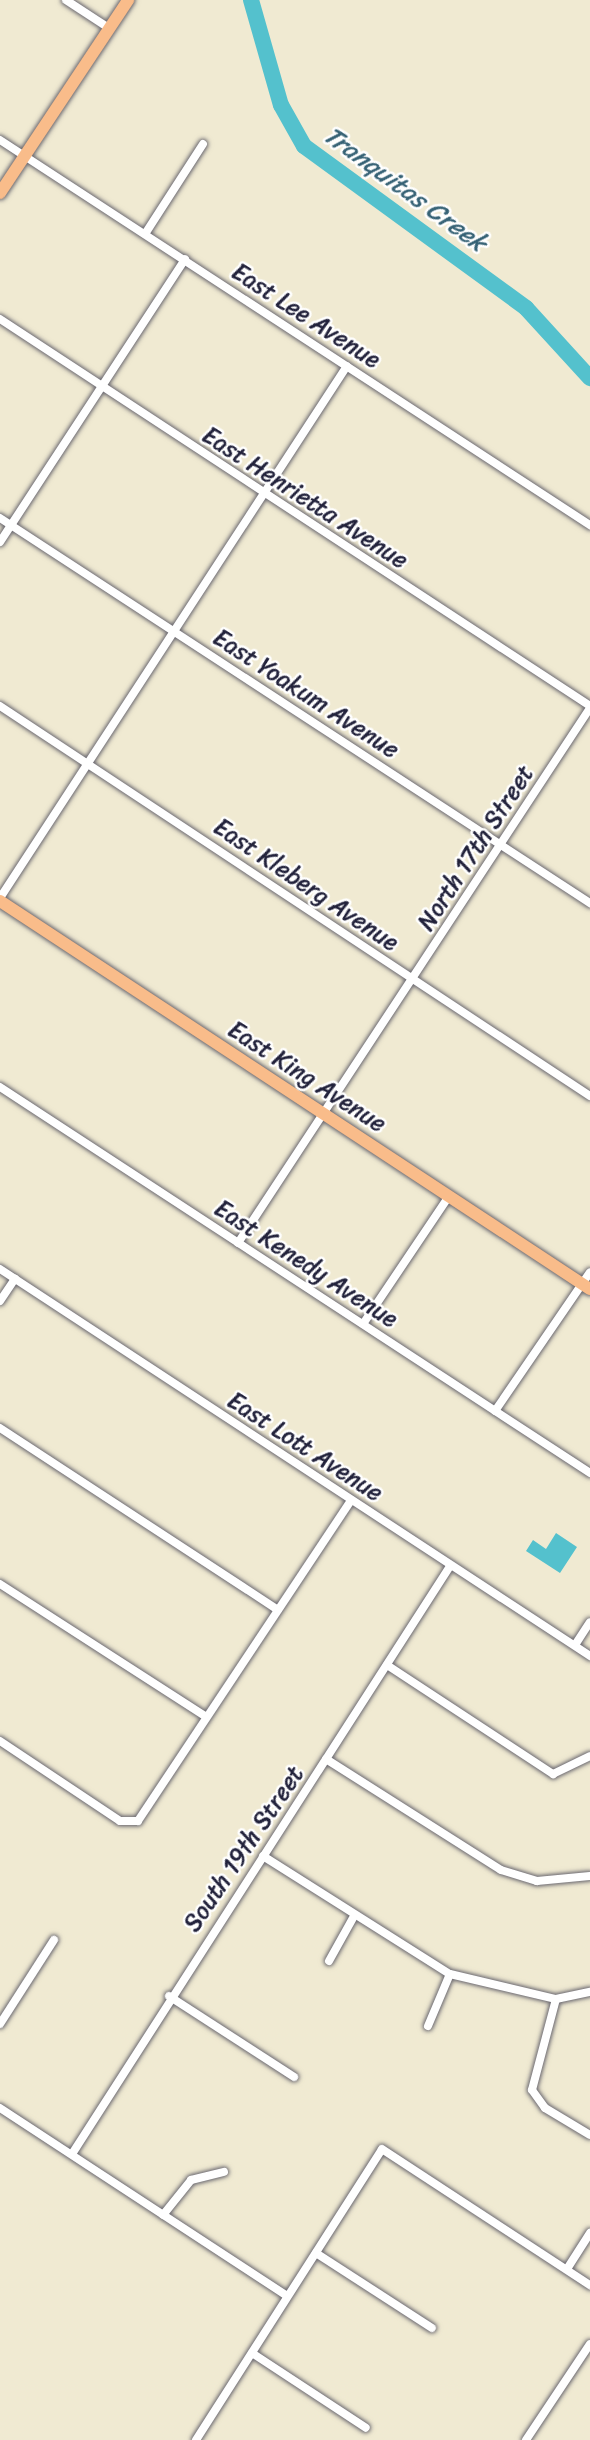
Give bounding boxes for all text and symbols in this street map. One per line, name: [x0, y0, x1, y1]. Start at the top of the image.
water label: Tranquitas Creek: [317, 119, 493, 259]
street label: East Lee Avenue: [226, 257, 386, 375]
street label: East Henrietta Avenue: [197, 421, 413, 575]
street label: East Yoakum Avenue: [208, 623, 404, 765]
street label: North 17th Street: [412, 760, 540, 936]
street label: East Kleberg Avenue: [208, 812, 404, 958]
street label: East King Avenue: [223, 1015, 391, 1139]
street label: East Kenedy Avenue: [209, 1194, 403, 1334]
street label: East Lott Avenue: [222, 1386, 388, 1508]
street label: South 19th Street: [178, 1761, 310, 1937]

